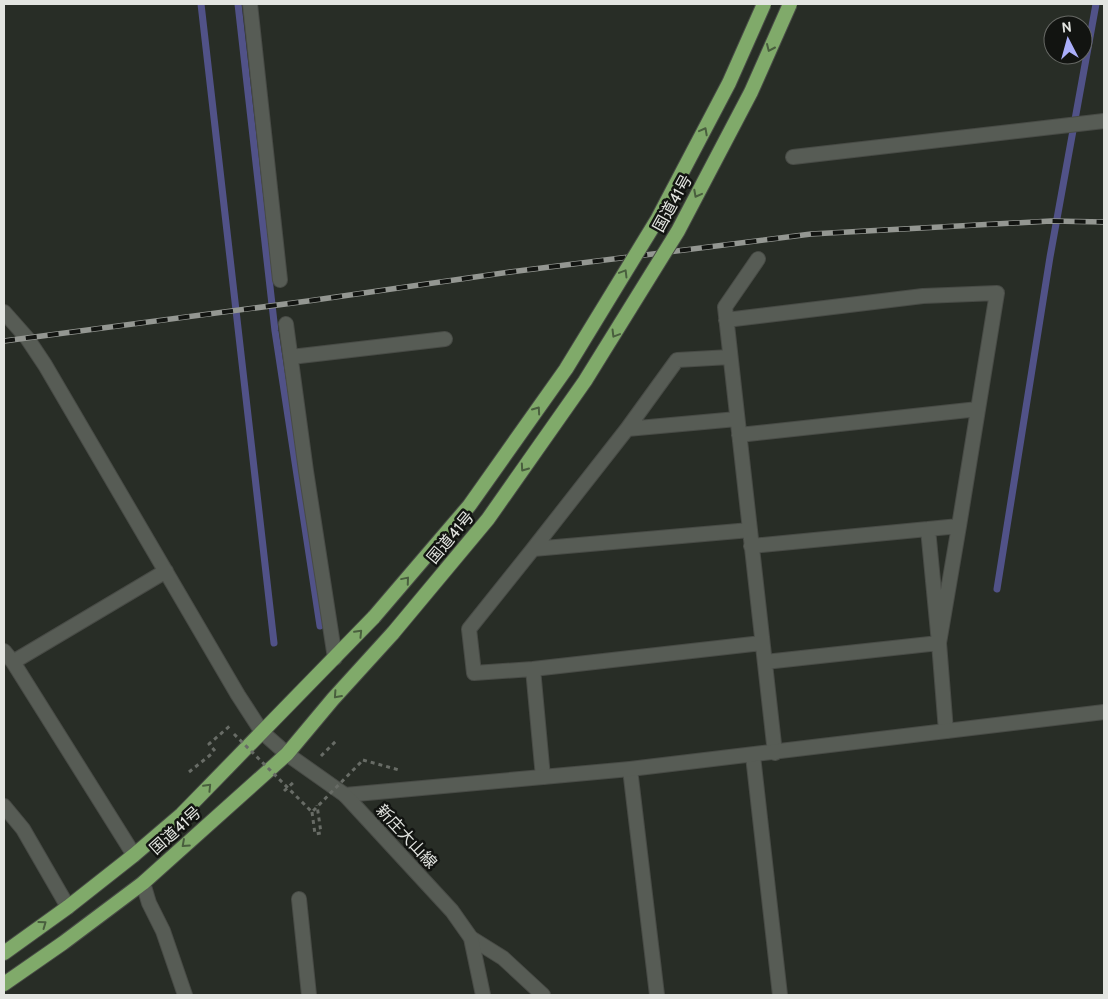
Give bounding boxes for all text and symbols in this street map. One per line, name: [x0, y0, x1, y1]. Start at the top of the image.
north arrow: [1043, 15, 1093, 65]
text: N: [1061, 18, 1073, 37]
one-way arrow: [766, 43, 777, 52]
one-way arrow: [698, 128, 708, 137]
street label: 国道41号: [649, 171, 696, 235]
one-way arrow: [693, 188, 703, 197]
one-way arrow: [618, 269, 628, 278]
one-way arrow: [611, 328, 621, 337]
one-way arrow: [531, 406, 540, 416]
one-way arrow: [521, 462, 530, 472]
street label: 国道41号: [423, 507, 478, 567]
one-way arrow: [400, 576, 409, 585]
one-way arrow: [353, 630, 362, 639]
one-way arrow: [334, 689, 343, 698]
one-way arrow: [202, 784, 211, 793]
street label: 新庄大山線: [372, 801, 441, 872]
street label: 国道41号: [146, 802, 205, 858]
one-way arrow: [182, 839, 191, 848]
one-way arrow: [37, 921, 47, 930]

